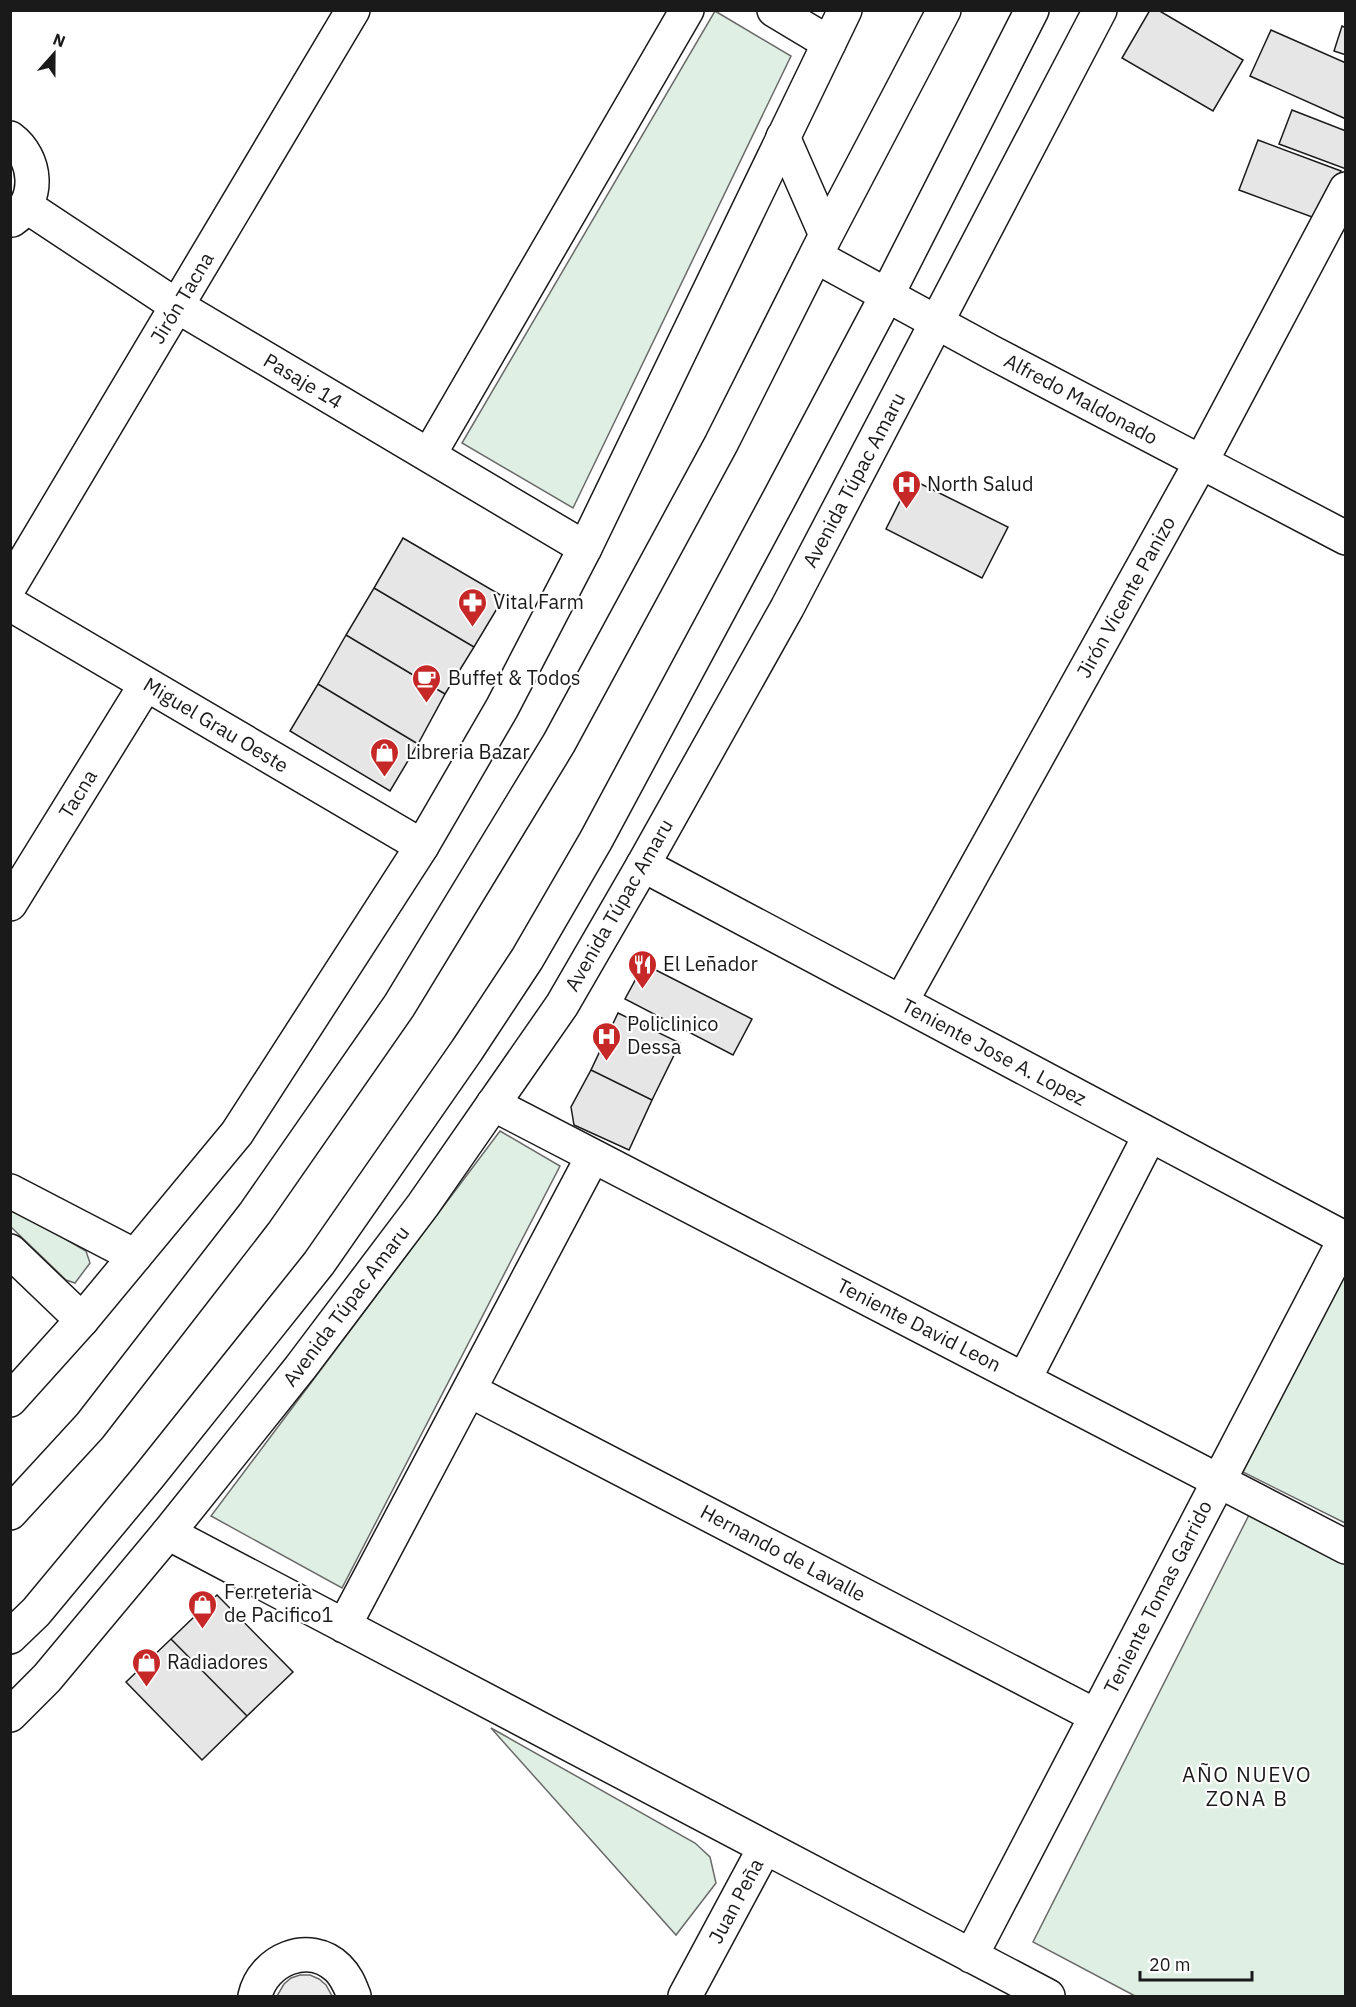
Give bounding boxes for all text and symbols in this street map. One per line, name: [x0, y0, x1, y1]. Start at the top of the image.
north arrow: [24, 24, 84, 84]
text: N: [50, 29, 68, 51]
street label: Jirón Tacna: [144, 247, 220, 349]
street label: Pasaje 14: [259, 346, 348, 415]
street label: Alfredo Maldonado: [1000, 347, 1163, 450]
street label: Avenida Túpac Amaru: [796, 387, 911, 572]
hospital icon: North Salud: [890, 468, 922, 510]
place label: North Salud: [927, 470, 1034, 497]
street label: Jirón Vicente Panizo: [1070, 511, 1181, 682]
pharmacy icon: Vital Farm: [456, 586, 488, 628]
place label: Vital Farm: [493, 588, 584, 615]
cafe icon: Buffet & Todos: [411, 662, 443, 704]
place label: Buffet & Todos: [448, 664, 581, 691]
street label: Miguel Grau Oeste: [139, 671, 294, 779]
shop icon: Libreria Bazar: [369, 736, 401, 778]
place label: Libreria Bazar: [406, 738, 530, 765]
street label: Tacna: [52, 764, 103, 823]
street label: Avenida Túpac Amaru: [558, 814, 679, 996]
restaurant icon: El Leñador: [626, 948, 658, 990]
place label: El Leñador: [663, 950, 758, 977]
street label: Teniente Jose A. Lopez: [897, 991, 1091, 1112]
place label: Policlinico Dessa: [627, 1010, 718, 1060]
hospital icon: Policlinico Dessa: [590, 1020, 622, 1062]
street label: Avenida Túpac Amaru: [276, 1220, 415, 1392]
street label: Teniente David Leon: [832, 1271, 1006, 1378]
street label: Teniente Tomas Garrido: [1097, 1496, 1218, 1698]
street label: Hernando de Lavalle: [696, 1498, 871, 1608]
place label: Ferreteria de Pacifico1: [224, 1578, 333, 1628]
shop icon: Ferreteria de Pacifico1: [187, 1588, 219, 1630]
shop icon: Radiadores: [130, 1646, 162, 1688]
place label: Radiadores: [167, 1648, 268, 1675]
district label: AÑO NUEVO ZONA B: [1182, 1760, 1312, 1812]
street label: Juan Peña: [702, 1853, 769, 1948]
scale bar: [1140, 1944, 1252, 1982]
text: 20 m: [1149, 1953, 1191, 1976]

